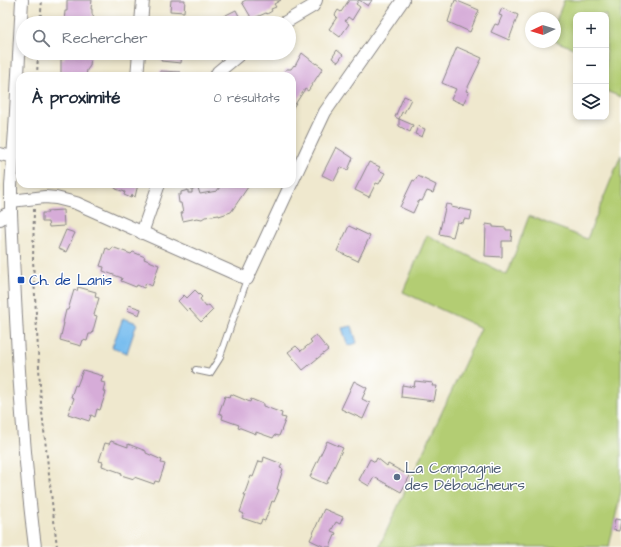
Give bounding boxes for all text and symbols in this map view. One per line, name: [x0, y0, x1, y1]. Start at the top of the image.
north arrow: [525, 12, 561, 48]
map controls: [573, 12, 609, 120]
button: +: [573, 12, 609, 48]
search box: [16, 16, 296, 60]
icon: search: [30, 27, 52, 49]
text: Rechercher: [62, 28, 147, 49]
button: −: [573, 48, 609, 84]
button: layers: [573, 84, 609, 120]
text: À proximité: [32, 86, 121, 110]
text: 0 résultats: [214, 89, 280, 107]
place label: Ch. de Lanis: [29, 270, 113, 291]
marker: Ch. de Lanis: [16, 275, 26, 285]
place label: La Compagnie des Déboucheurs: [405, 458, 526, 496]
marker: La Compagnie des Déboucheurs: [392, 472, 402, 482]

